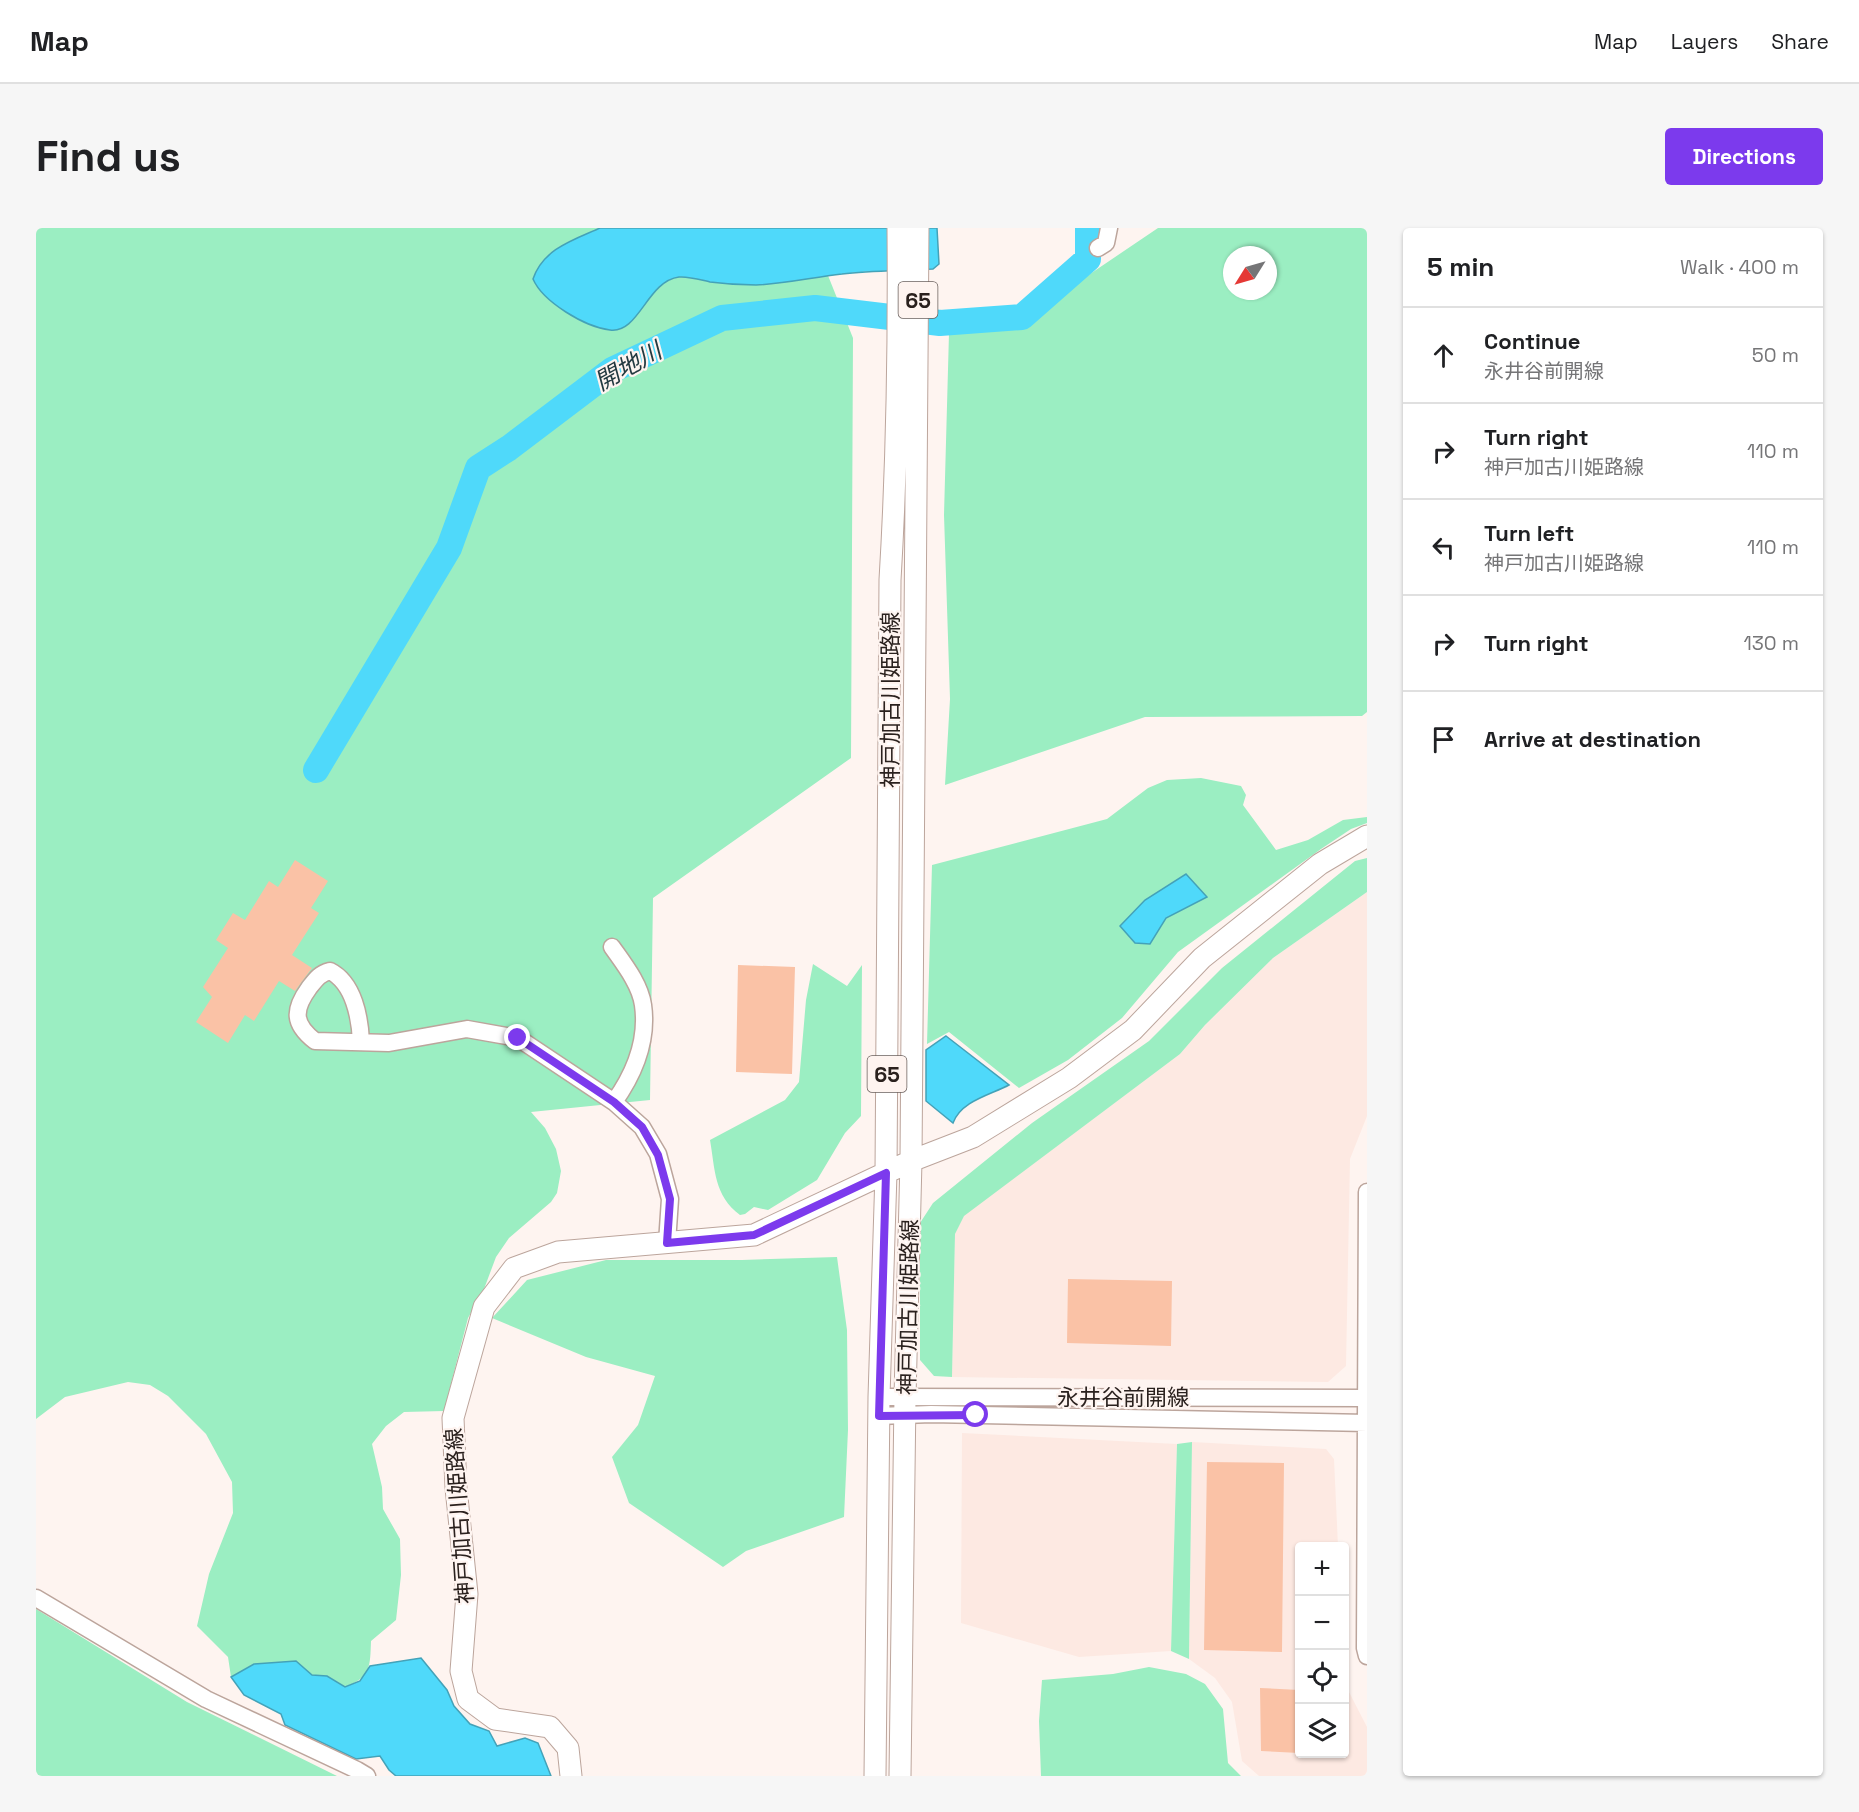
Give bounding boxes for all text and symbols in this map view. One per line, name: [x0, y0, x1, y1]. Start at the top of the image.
text: Map: [30, 23, 89, 59]
text: Map: [1594, 28, 1638, 55]
text: Layers: [1671, 28, 1738, 55]
text: Share: [1771, 28, 1829, 55]
button: Directions: [1665, 128, 1823, 185]
text: Find us: [36, 130, 181, 183]
north arrow: [1223, 246, 1277, 300]
text: 5 min: [1427, 250, 1494, 284]
text: Walk · 400 m: [1680, 254, 1799, 280]
road number: 65: [898, 282, 938, 318]
text: Continue: [1484, 327, 1580, 355]
water label: 開地川: [589, 334, 670, 397]
icon: ahead: [1427, 339, 1460, 372]
text: 50 m: [1752, 342, 1799, 368]
text: 永井谷前開線: [1484, 358, 1604, 384]
text: Turn right: [1484, 423, 1589, 451]
icon: right: [1427, 435, 1460, 468]
text: 110 m: [1747, 438, 1799, 464]
text: 神戸加古川姫路線: [1484, 454, 1644, 480]
text: Turn left: [1484, 519, 1574, 547]
icon: left: [1427, 531, 1460, 564]
text: 110 m: [1747, 534, 1799, 560]
text: 神戸加古川姫路線: [1484, 550, 1644, 576]
street label: 神戸加古川姫路線: [876, 612, 904, 788]
icon: right: [1427, 627, 1460, 660]
text: Turn right: [1484, 629, 1589, 657]
text: 130 m: [1743, 630, 1799, 656]
icon: arrive: [1427, 723, 1460, 756]
text: Arrive at destination: [1484, 725, 1701, 753]
route end: [504, 1024, 530, 1050]
road number: 65: [868, 1056, 906, 1092]
street label: 神戸加古川姫路線: [892, 1219, 924, 1395]
street label: 永井谷前開線: [1057, 1383, 1189, 1411]
route start: [962, 1401, 988, 1427]
street label: 神戸加古川姫路線: [439, 1427, 479, 1605]
map controls: [1295, 1542, 1349, 1758]
button: +: [1295, 1542, 1349, 1596]
button: −: [1295, 1596, 1349, 1650]
button: locate: [1295, 1650, 1349, 1704]
button: layers: [1295, 1704, 1349, 1758]

